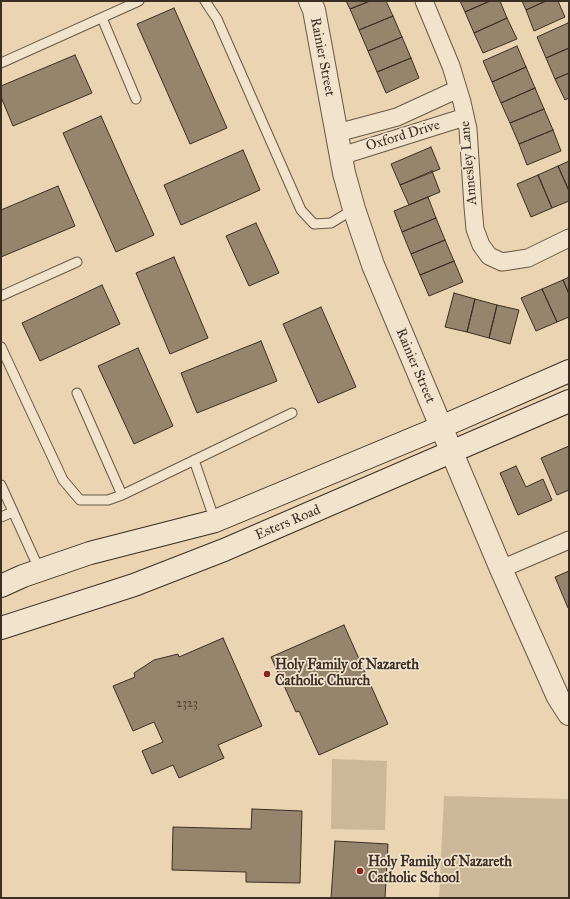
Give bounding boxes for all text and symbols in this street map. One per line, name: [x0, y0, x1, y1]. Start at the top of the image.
street label: Rainier Street: [306, 16, 338, 98]
street label: Oxford Drive: [364, 117, 442, 155]
street label: Annesley Lane: [457, 120, 481, 206]
street label: Rainier Street: [392, 326, 438, 406]
street label: Esters Road: [253, 502, 323, 544]
place label: Holy Family of Nazareth Catholic Church: [275, 658, 419, 690]
marker: Holy Family of Nazareth Catholic Church: [262, 669, 272, 679]
house number: 2323: [176, 697, 198, 711]
place label: Holy Family of Nazareth Catholic School: [368, 855, 512, 888]
marker: Holy Family of Nazareth Catholic School: [355, 866, 365, 876]

